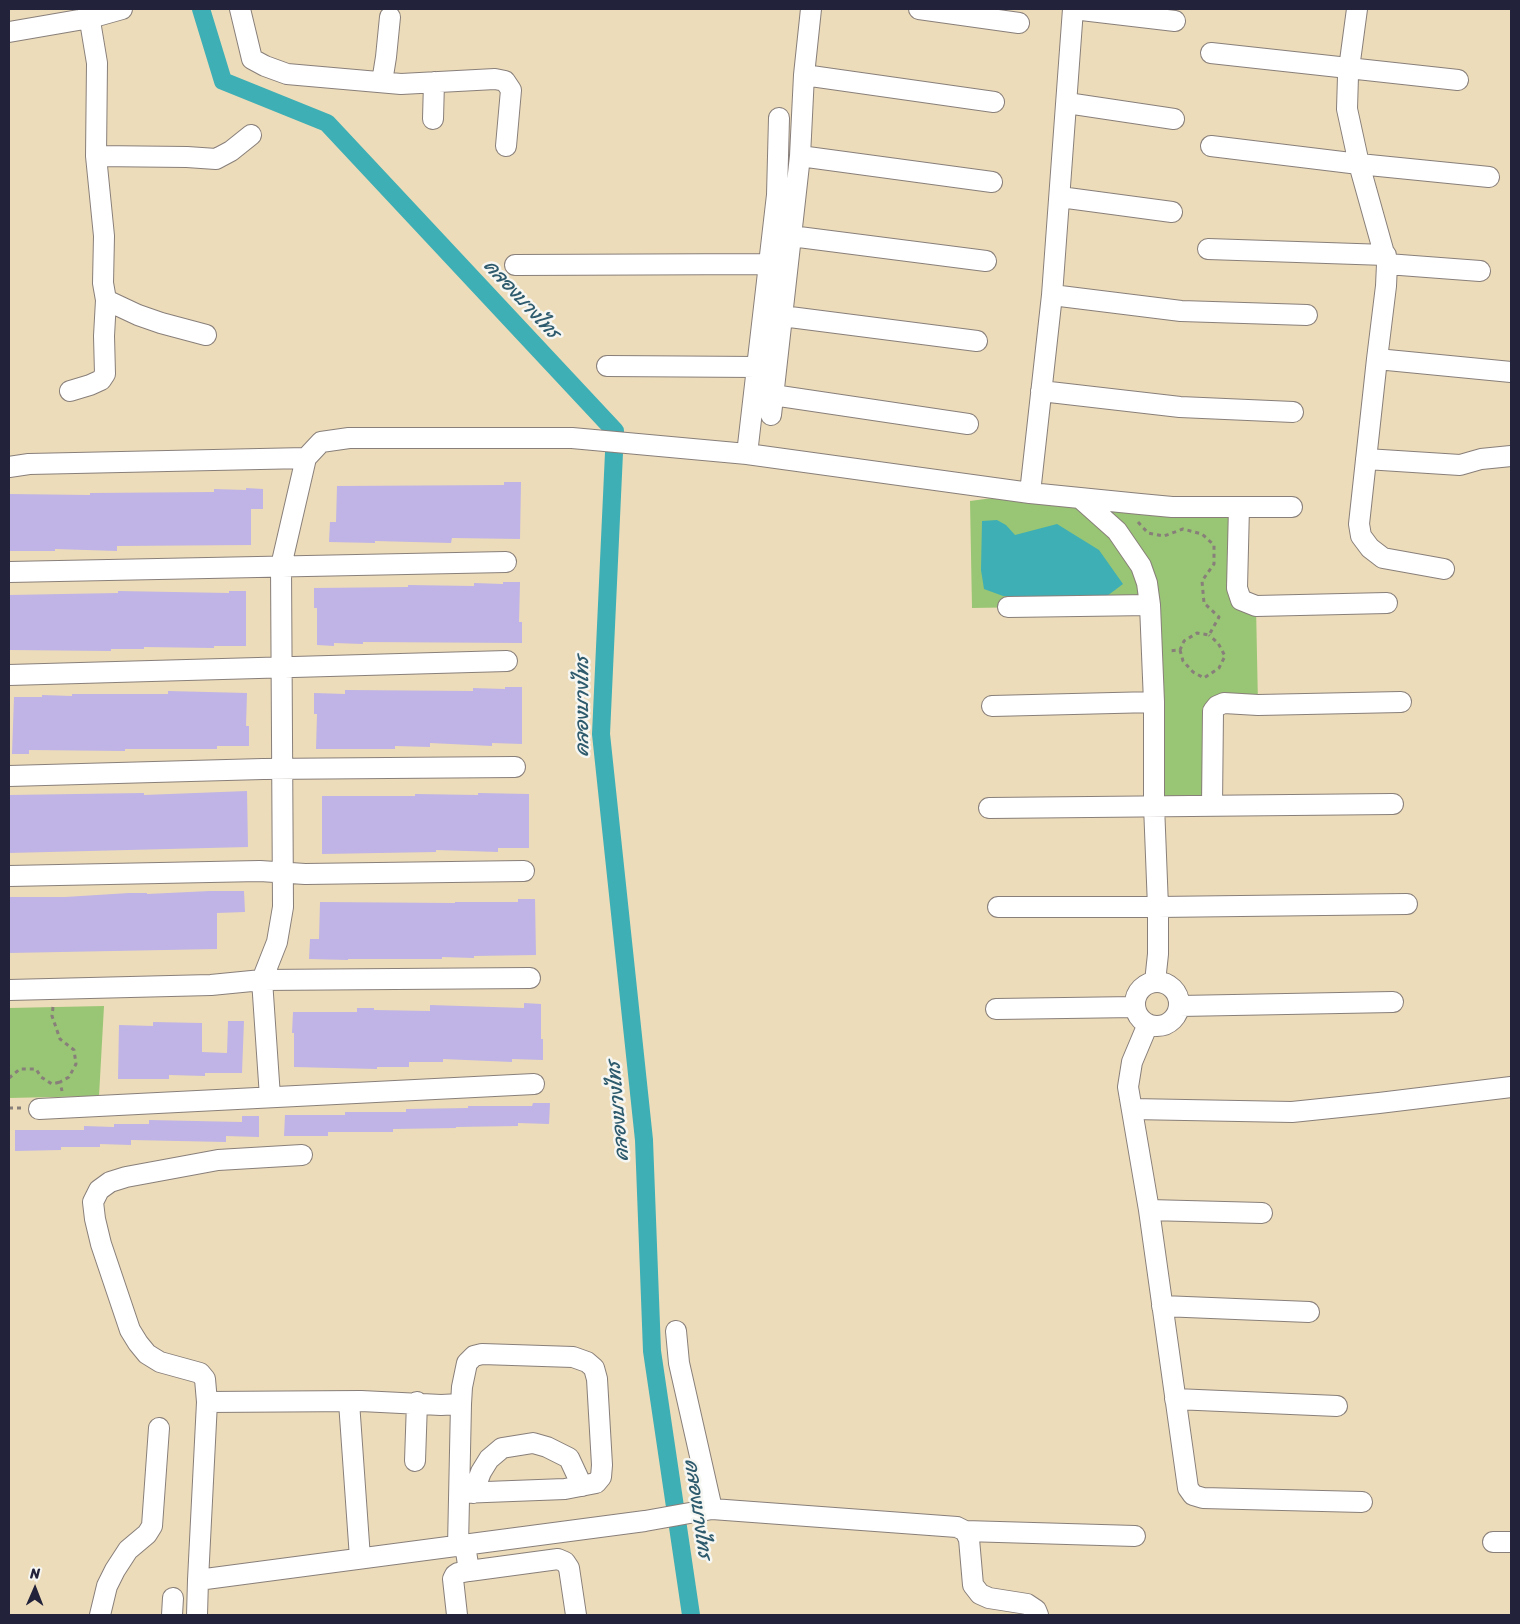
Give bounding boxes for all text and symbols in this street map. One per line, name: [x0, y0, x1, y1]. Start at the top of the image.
water label: คลองบางไทร: [478, 255, 564, 345]
water label: คลองบางไทร: [572, 656, 594, 756]
water label: คลองบางไทร: [603, 1060, 635, 1162]
water label: คลองบางไทร: [679, 1458, 715, 1560]
text: N: [30, 1561, 40, 1586]
north arrow: [10, 1564, 60, 1614]

